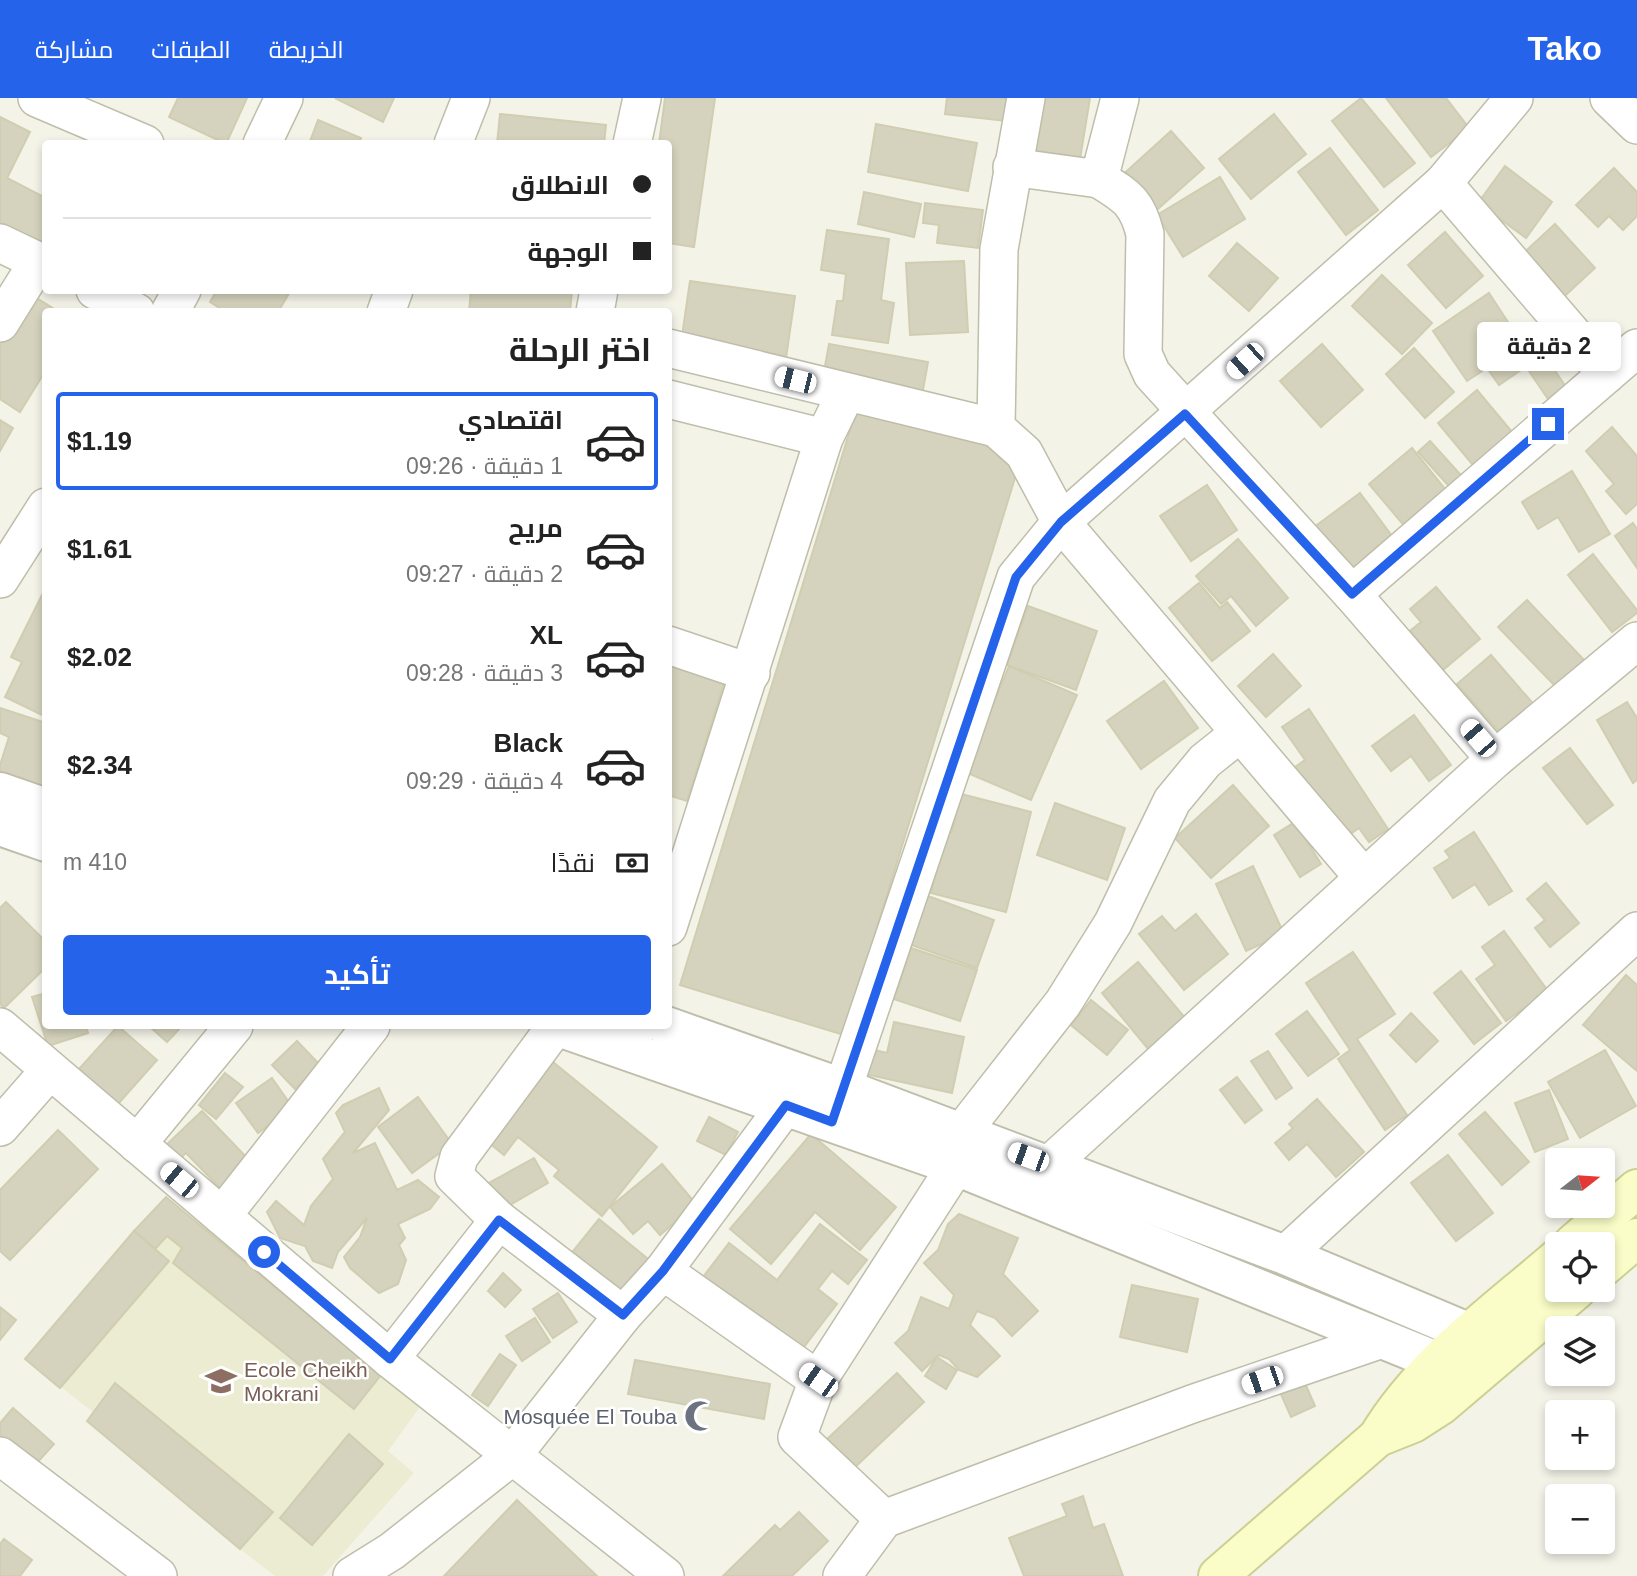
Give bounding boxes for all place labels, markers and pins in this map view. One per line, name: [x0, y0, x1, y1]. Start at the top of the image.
place label: Ecole Cheikh Mokrani: [244, 1358, 368, 1405]
school or university icon: Ecole Cheikh Mokrani: [204, 1364, 238, 1398]
mosque icon: Mosquée El Touba: [683, 1399, 717, 1433]
place label: Mosquée El Touba: [503, 1405, 677, 1428]

